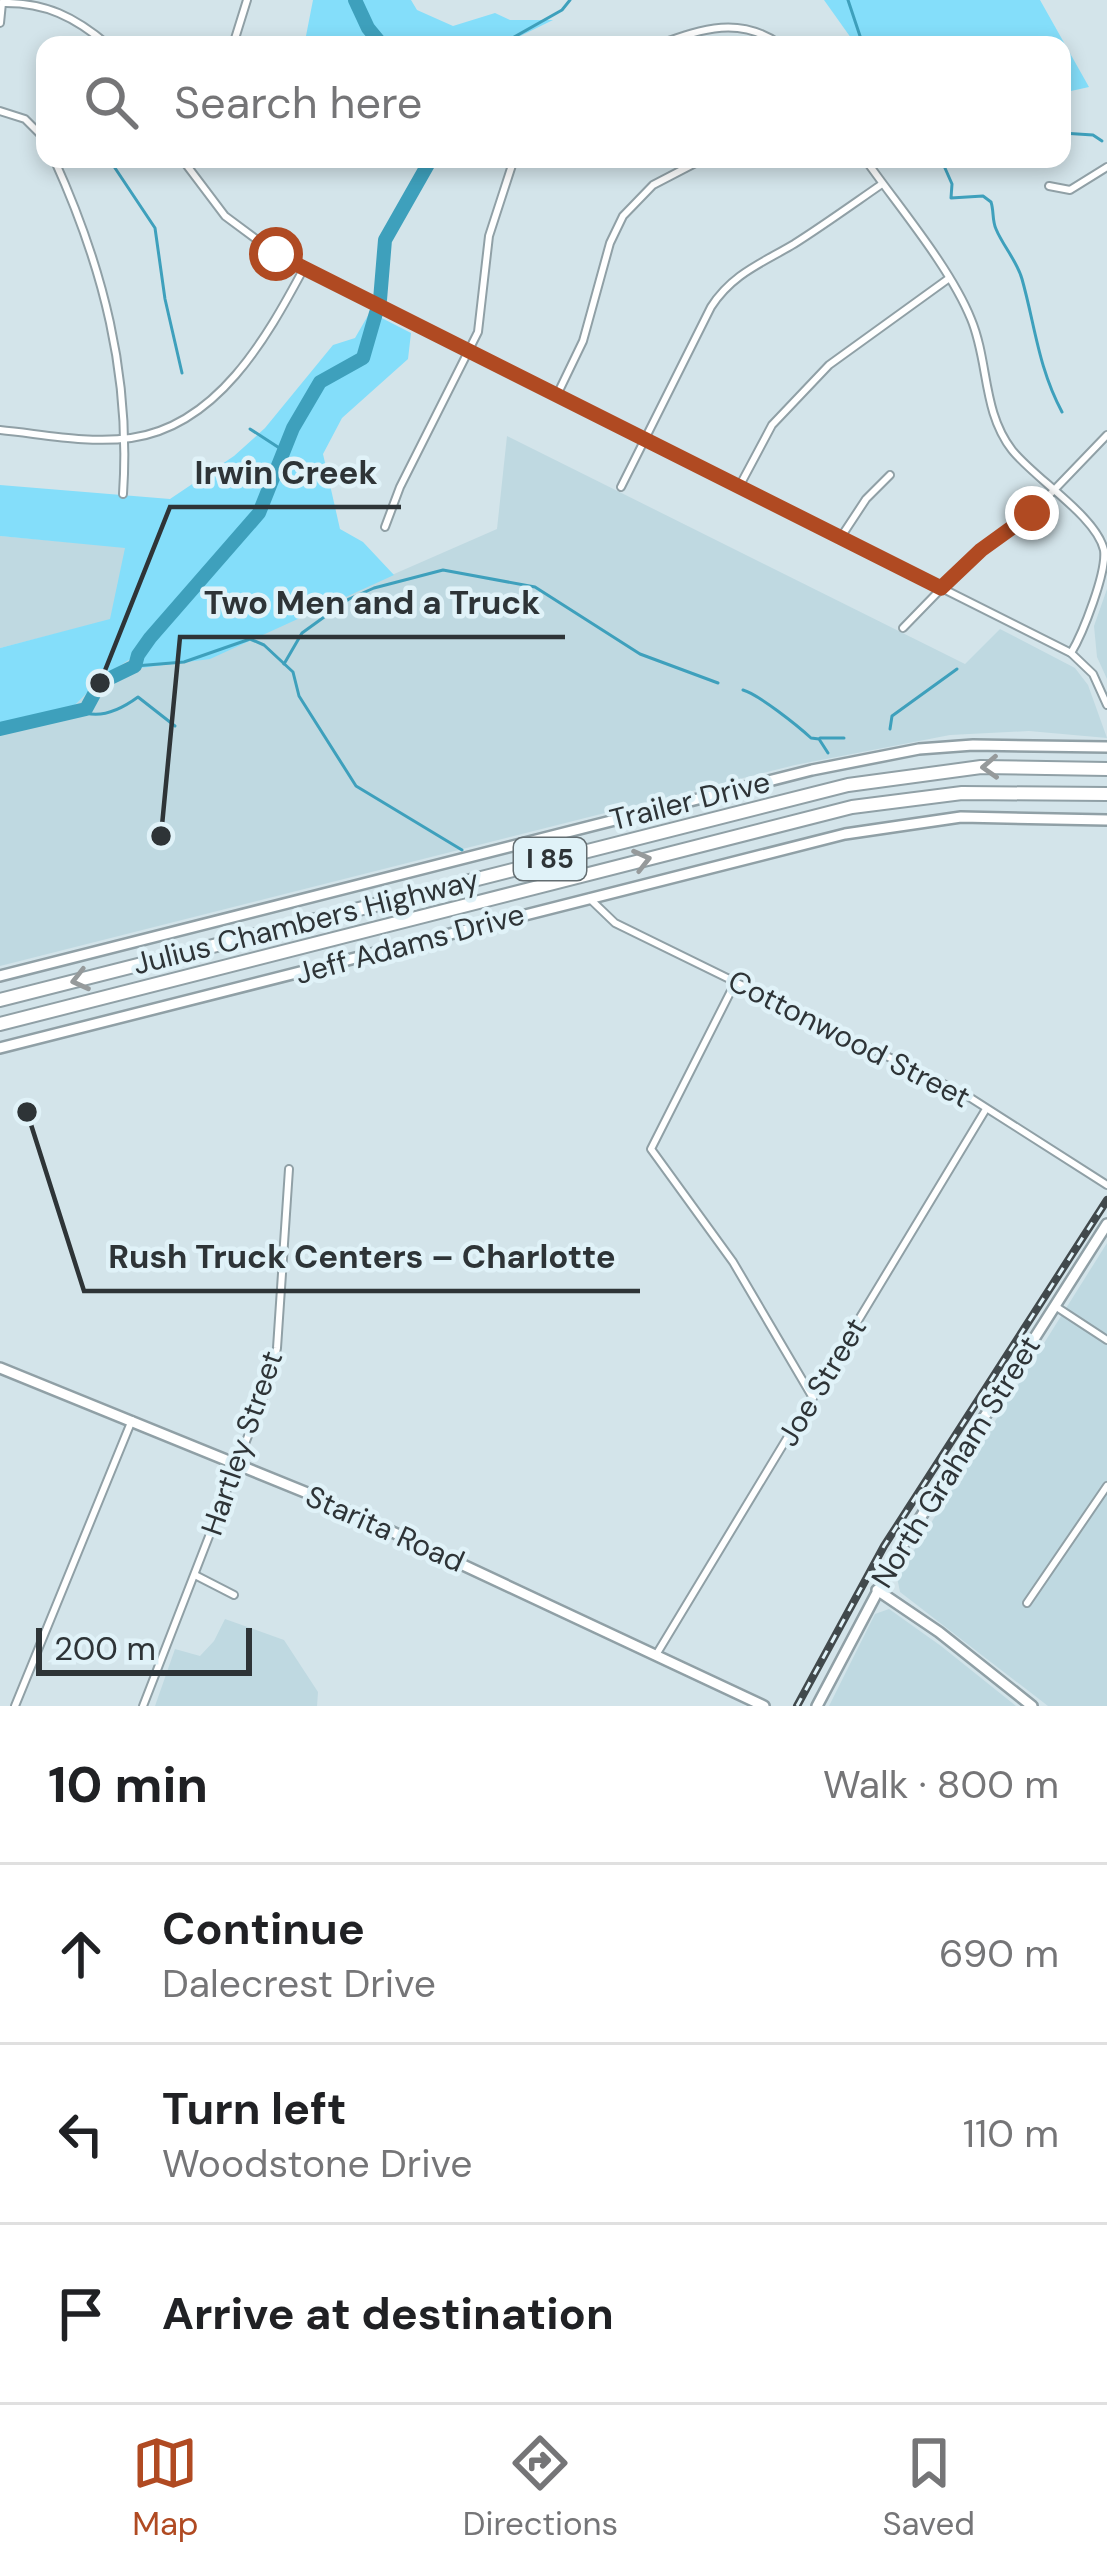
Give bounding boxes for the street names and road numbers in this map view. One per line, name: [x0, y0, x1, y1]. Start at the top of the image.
street label: Trailer Drive: [606, 762, 774, 839]
road number: I 85: [514, 838, 586, 880]
street label: Julius Chambers Highway: [129, 860, 483, 983]
street label: Jeff Adams Drive: [291, 894, 529, 993]
street label: Cottonwood Street: [722, 961, 977, 1116]
street label: Joe Street: [768, 1310, 875, 1453]
street label: North Graham Street: [862, 1328, 1049, 1595]
street label: Hartley Street: [192, 1346, 291, 1540]
street label: Starita Road: [300, 1476, 471, 1581]

